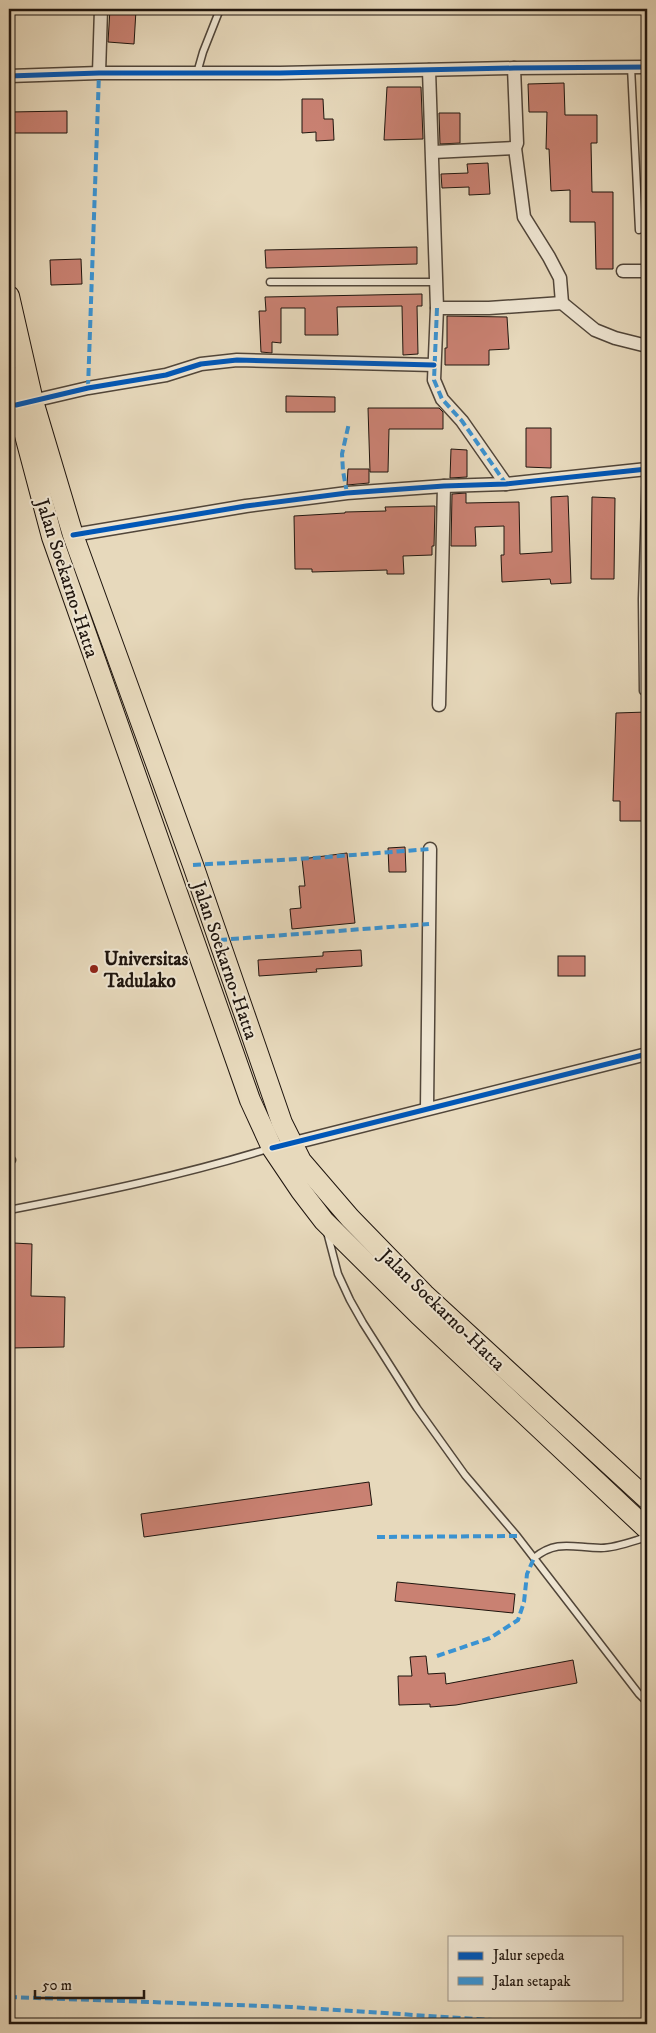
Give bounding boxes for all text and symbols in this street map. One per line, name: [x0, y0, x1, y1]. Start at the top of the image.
street label: Jalan Soekarno-Hatta: [29, 494, 103, 661]
street label: Jalan Soekarno-Hatta: [186, 876, 262, 1043]
place label: Universitas Tadulako: [103, 948, 189, 993]
marker: Universitas Tadulako: [88, 963, 100, 975]
street label: Jalan Soekarno-Hatta: [373, 1243, 510, 1376]
legend: [448, 1936, 624, 2000]
text: Jalur sepeda: [491, 1946, 565, 1965]
scale bar: [35, 1968, 144, 2000]
text: Jalan setapak: [491, 1972, 571, 1991]
text: 50 m: [42, 1976, 72, 1995]

